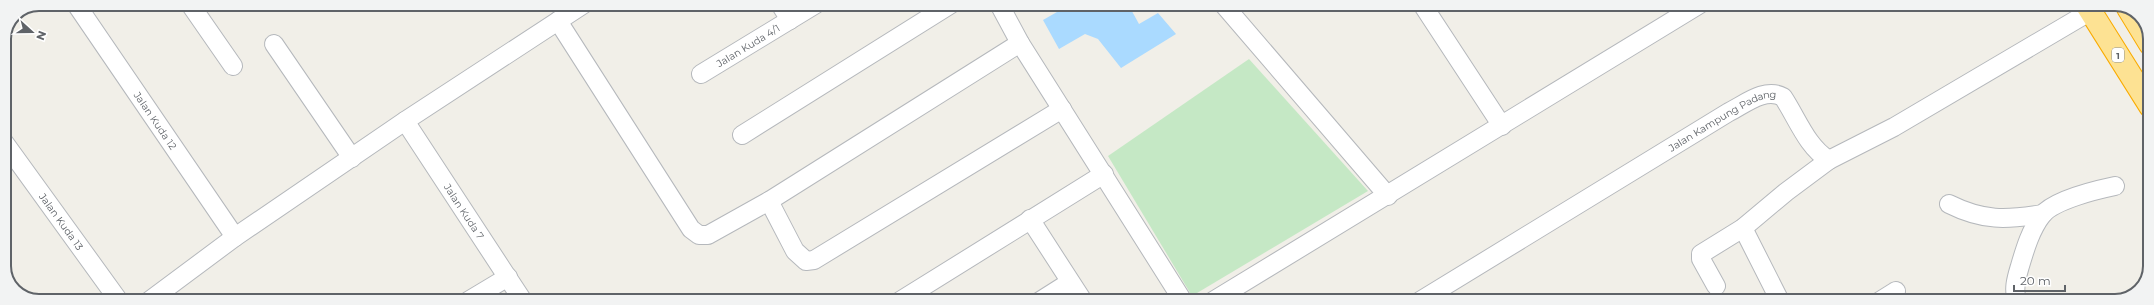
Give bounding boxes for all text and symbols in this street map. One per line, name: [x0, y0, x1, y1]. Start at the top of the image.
north arrow: [12, 12, 52, 52]
street label: Jalan Kuda 4/1: [713, 21, 782, 70]
text: N: [33, 29, 49, 42]
road number: 1: [2112, 48, 2124, 62]
street label: Jalan Kampung Padang: [1665, 87, 1777, 155]
street label: Jalan Kuda 12: [131, 88, 180, 152]
street label: Jalan Kuda 7: [441, 180, 487, 242]
street label: Jalan Kuda 13: [36, 190, 87, 253]
scale bar: [2014, 267, 2065, 293]
text: 20 m: [2020, 273, 2051, 288]

